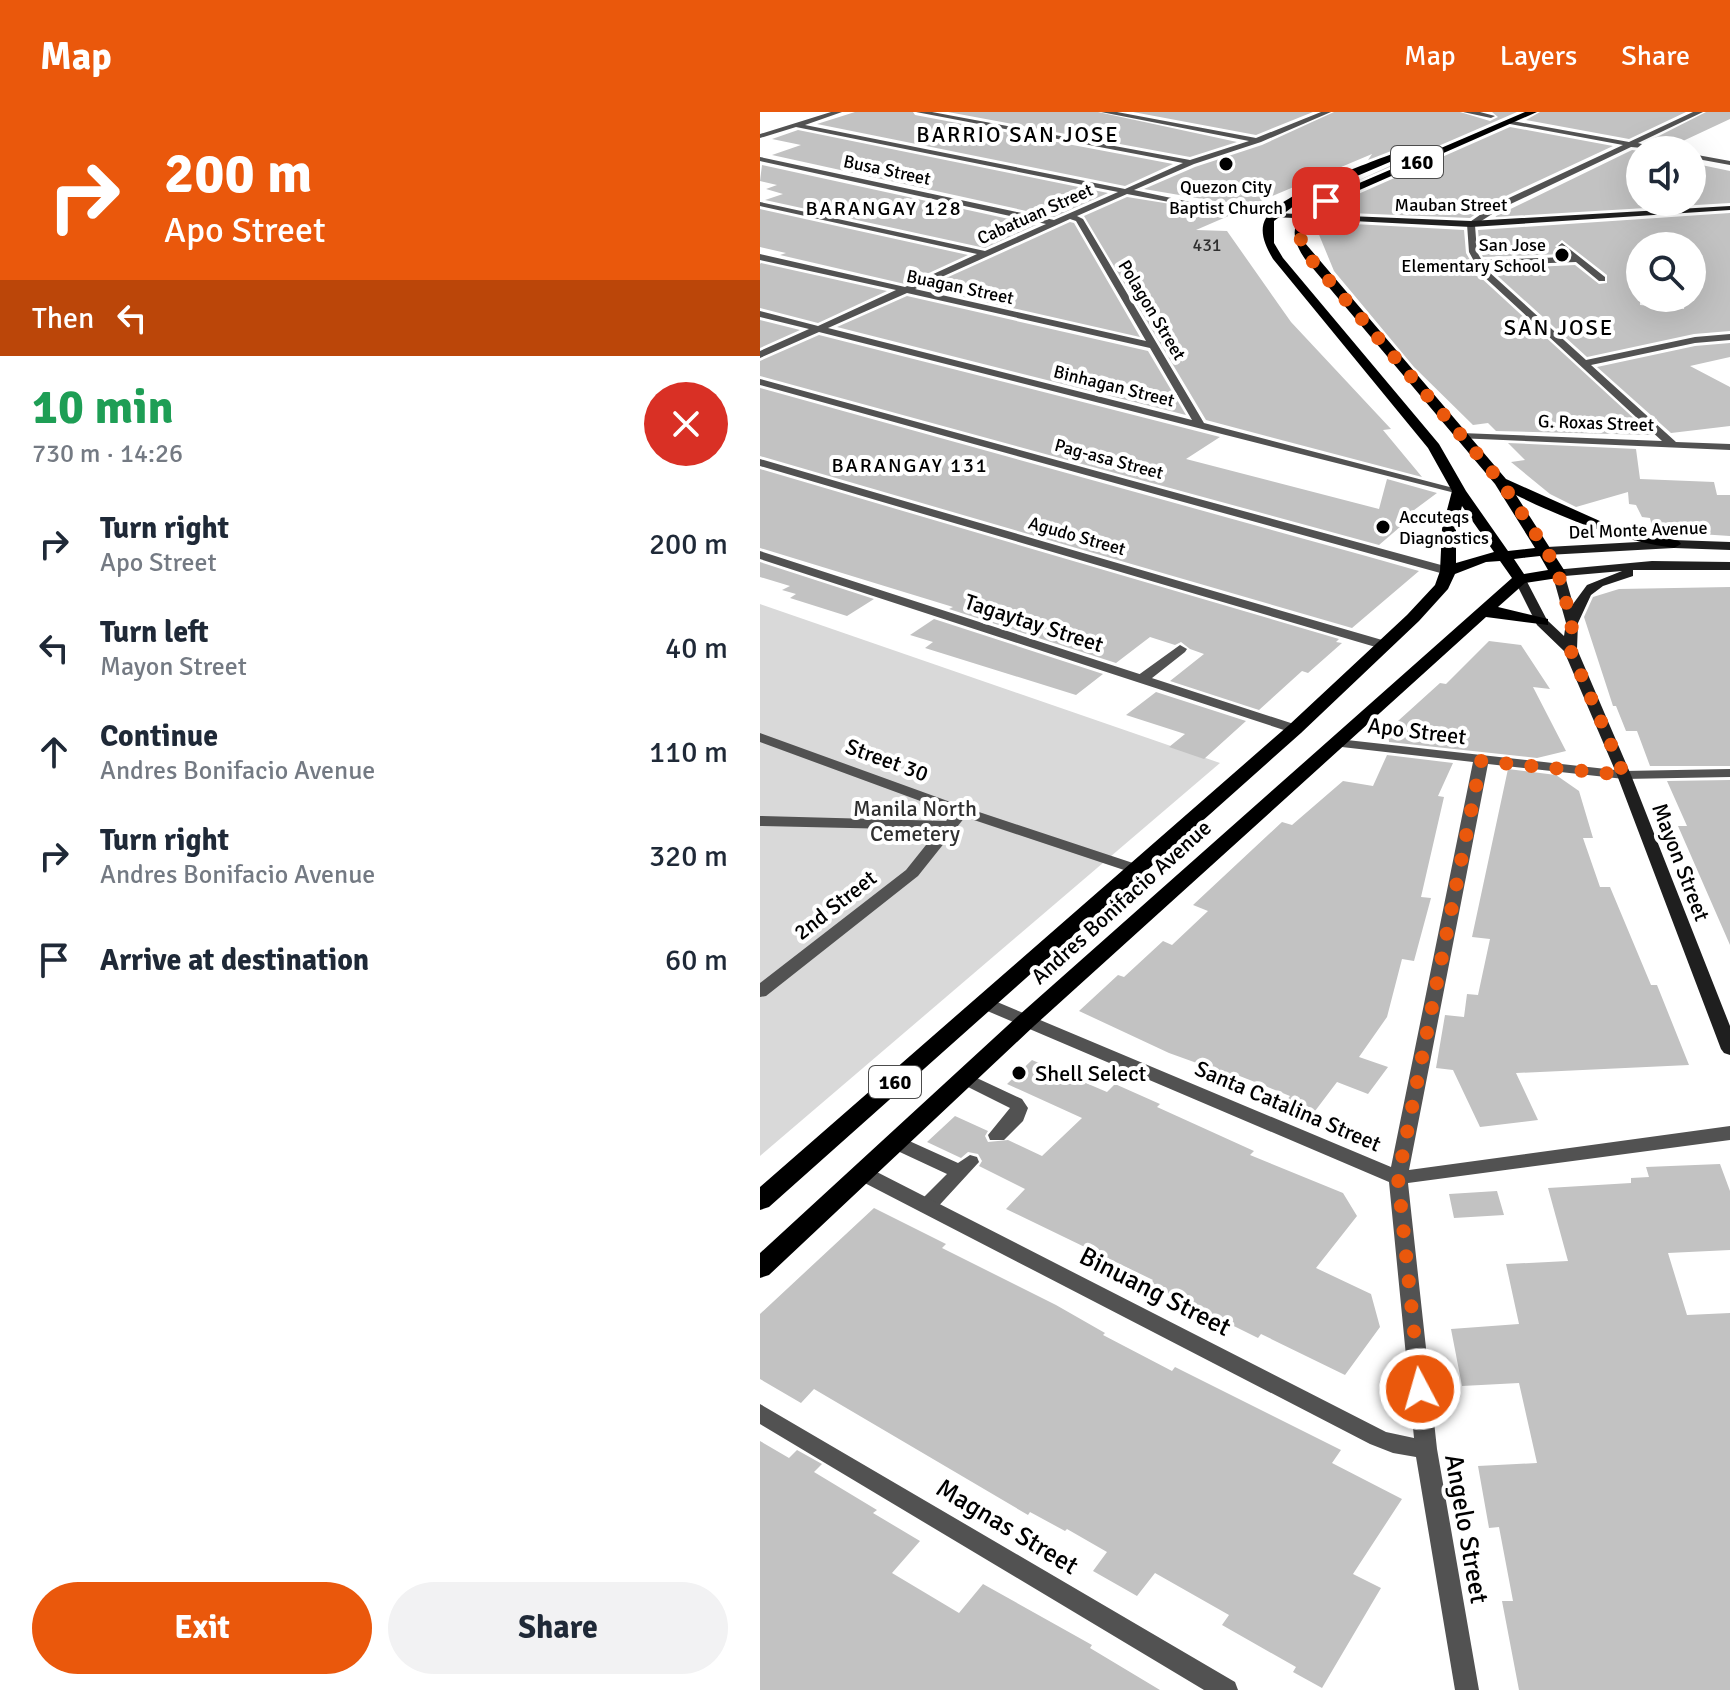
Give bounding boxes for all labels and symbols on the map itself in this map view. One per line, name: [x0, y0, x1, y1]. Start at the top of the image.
district label: BARRIO SAN JOSE: [916, 121, 1120, 148]
road number: 160: [1391, 146, 1443, 178]
street label: Busa Street: [841, 150, 933, 190]
marker: Quezon City Baptist Church: [1217, 155, 1235, 173]
pin: [1292, 167, 1360, 235]
place label: Quezon City Baptist Church: [1169, 176, 1283, 219]
street label: Cabatuan Street: [974, 179, 1096, 249]
street label: Mauban Street: [1395, 194, 1507, 216]
district label: BARANGAY 128: [805, 196, 963, 221]
house number: 431: [1192, 234, 1222, 256]
place label: San Jose Elementary School: [1401, 234, 1546, 277]
marker: San Jose Elementary School: [1553, 246, 1571, 264]
street label: Polagon Street: [1113, 256, 1191, 364]
street label: Buagan Street: [904, 265, 1016, 309]
district label: SAN JOSE: [1504, 314, 1614, 341]
street label: Binhagan Street: [1051, 360, 1177, 412]
street label: G. Roxas Street: [1538, 410, 1654, 436]
street label: Pag-asa Street: [1052, 434, 1166, 484]
district label: BARANGAY 131: [831, 453, 989, 478]
place label: Accuteqs Diagnostics: [1399, 506, 1489, 549]
street label: Agudo Street: [1026, 512, 1128, 560]
street label: Del Monte Avenue: [1568, 517, 1708, 543]
marker: Accuteqs Diagnostics: [1374, 518, 1392, 536]
street label: Tagaytay Street: [961, 588, 1107, 658]
street label: Apo Street: [1366, 712, 1468, 750]
street label: Street 30: [842, 733, 932, 787]
park label: Manila North Cemetery: [853, 795, 977, 847]
street label: Mayon Street: [1646, 799, 1716, 925]
street label: Andres Bonifacio Avenue: [1025, 814, 1217, 990]
street label: 2nd Street: [788, 864, 882, 946]
street label: Santa Catalina Street: [1191, 1055, 1385, 1158]
place label: Shell Select: [1035, 1060, 1147, 1087]
marker: Shell Select: [1010, 1064, 1028, 1082]
road number: 160: [869, 1066, 921, 1098]
street label: Binuang Street: [1074, 1240, 1236, 1344]
position arrow: [1378, 1347, 1462, 1431]
street label: Angelo Street: [1437, 1452, 1495, 1606]
street label: Magnas Street: [930, 1472, 1084, 1582]

